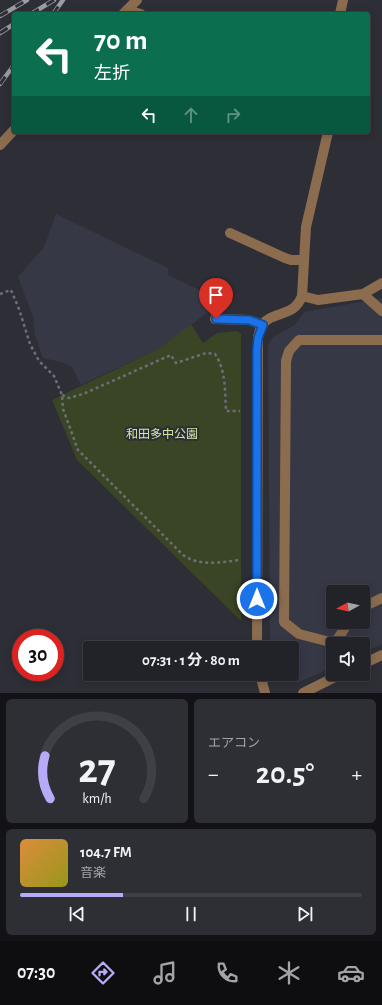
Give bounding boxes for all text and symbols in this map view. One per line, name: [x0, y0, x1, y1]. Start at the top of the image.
text: 70 m: [94, 27, 148, 55]
icon: left: [28, 28, 80, 80]
text: 左折: [94, 65, 130, 83]
icon: left: [138, 104, 160, 126]
icon: ahead: [180, 104, 202, 126]
icon: right: [222, 104, 244, 126]
pin: [199, 278, 233, 319]
icon: arrive: [205, 284, 227, 306]
park label: 和田多中公園: [126, 427, 198, 440]
position arrow: [236, 578, 278, 620]
north arrow: [326, 585, 370, 629]
map controls: [326, 585, 370, 681]
speed limit sign: 30: [12, 629, 64, 681]
button: sound: [326, 637, 370, 681]
text: 07:31 · 1 分 · 80 m: [142, 653, 240, 668]
text: エアコン: [208, 737, 260, 750]
text: 27: [78, 749, 116, 790]
text: 20.5°: [256, 759, 314, 789]
text: −: [208, 763, 219, 785]
text: +: [351, 763, 362, 785]
text: km/h: [82, 792, 112, 806]
text: 104.7 FM: [80, 845, 132, 860]
text: 音楽: [80, 867, 106, 880]
icon: previous: [66, 903, 88, 925]
icon: pause: [180, 903, 202, 925]
icon: next: [294, 903, 316, 925]
icon: directions: [89, 959, 117, 987]
icon: music: [151, 959, 179, 987]
icon: phone: [213, 959, 241, 987]
icon: climate: [275, 959, 303, 987]
icon: car: [337, 959, 365, 987]
text: 07:30: [17, 964, 55, 982]

